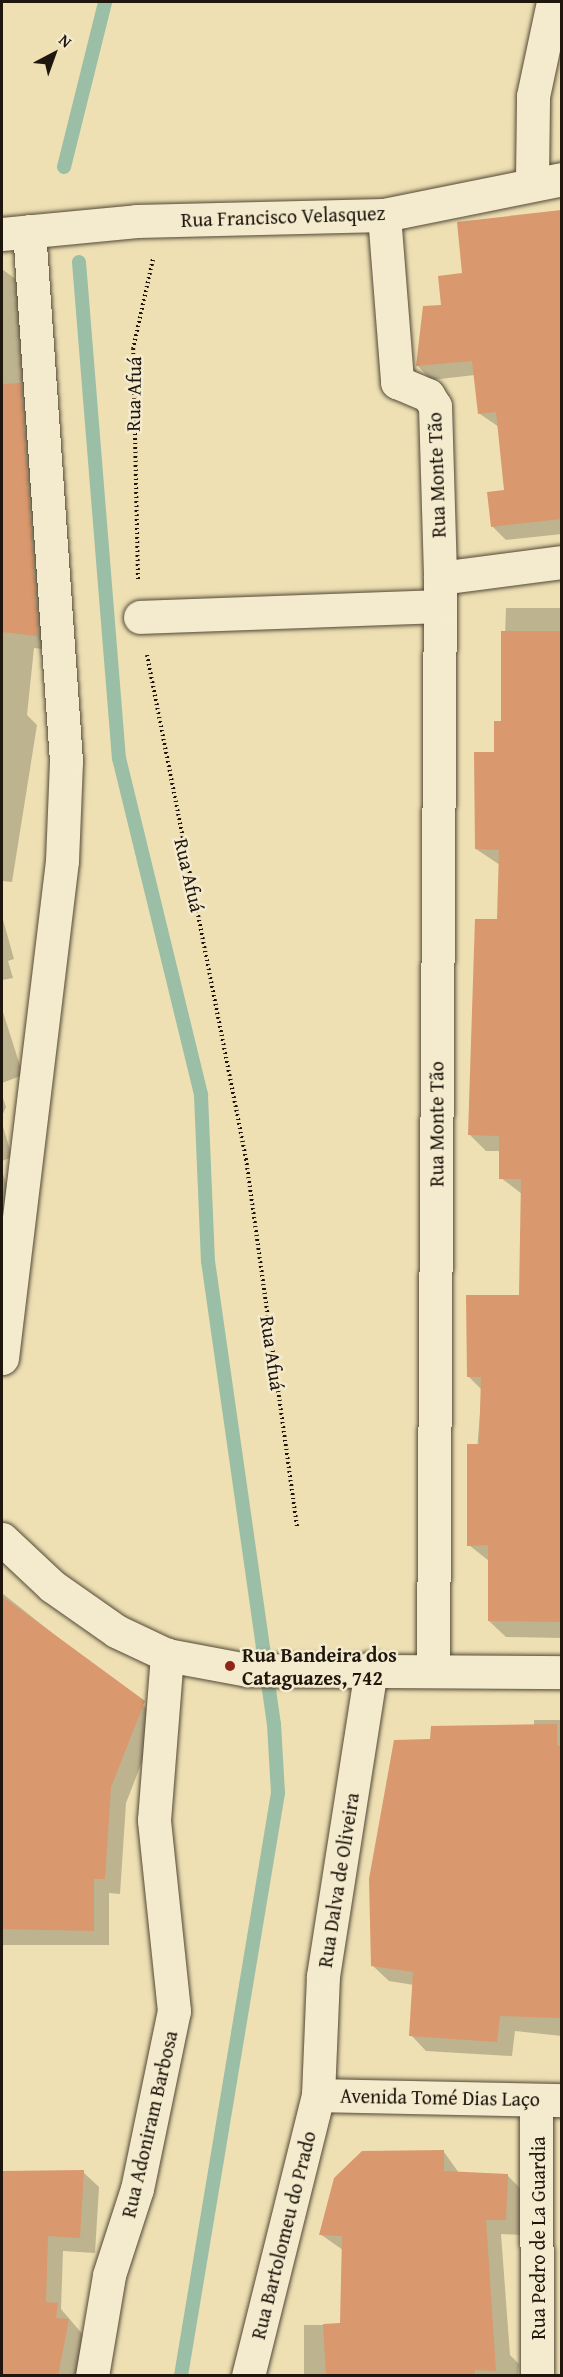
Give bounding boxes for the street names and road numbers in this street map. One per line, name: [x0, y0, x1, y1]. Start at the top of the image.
street label: Rua Francisco Velasquez: [180, 200, 386, 232]
street label: Rua Afuá: [120, 356, 146, 432]
street label: Rua Monte Tão: [422, 412, 450, 538]
street label: Rua Afuá: [170, 836, 210, 914]
street label: Rua Monte Tão: [424, 1061, 448, 1187]
street label: Rua Afuá: [256, 1314, 290, 1392]
street label: Rua Dalva de Oliveira: [312, 1791, 364, 1969]
street label: Rua Adoniram Barbosa: [116, 2028, 182, 2220]
street label: Avenida Tomé Dias Laço: [340, 2083, 540, 2111]
street label: Rua Bartolomeu do Prado: [246, 2128, 320, 2342]
street label: Rua Pedro de La Guardia: [525, 2136, 549, 2340]

